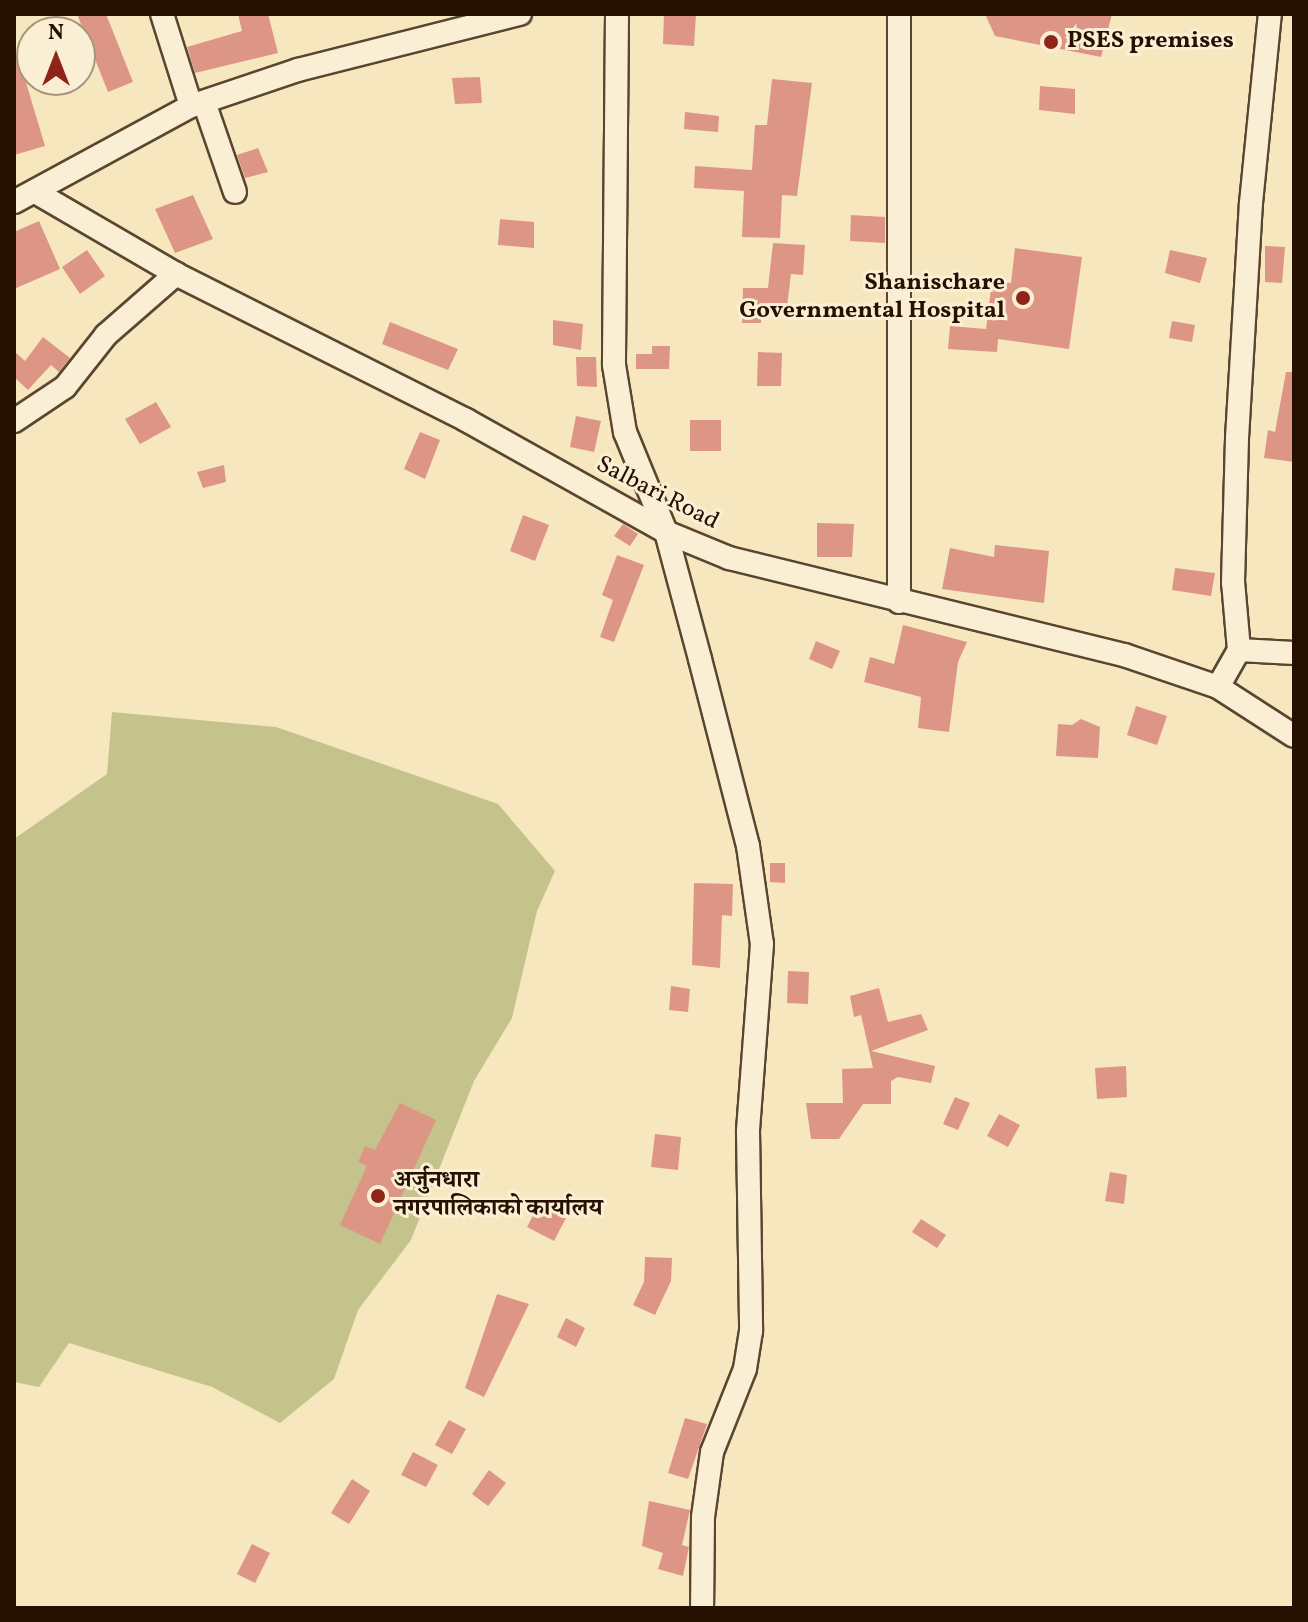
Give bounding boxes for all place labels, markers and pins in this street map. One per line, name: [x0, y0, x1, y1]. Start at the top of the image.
place label: PSES premises: [1067, 28, 1234, 56]
marker: PSES premises: [1042, 33, 1060, 51]
place label: Shanischare Governmental Hospital: [739, 270, 1005, 326]
marker: Shanischare Governmental Hospital: [1012, 287, 1034, 309]
place label: अर्जुनधारा नगरपालिकाको कार्यालय: [394, 1168, 603, 1224]
marker: अर्जुनधारा नगरपालिकाको कार्यालय: [369, 1187, 387, 1205]

